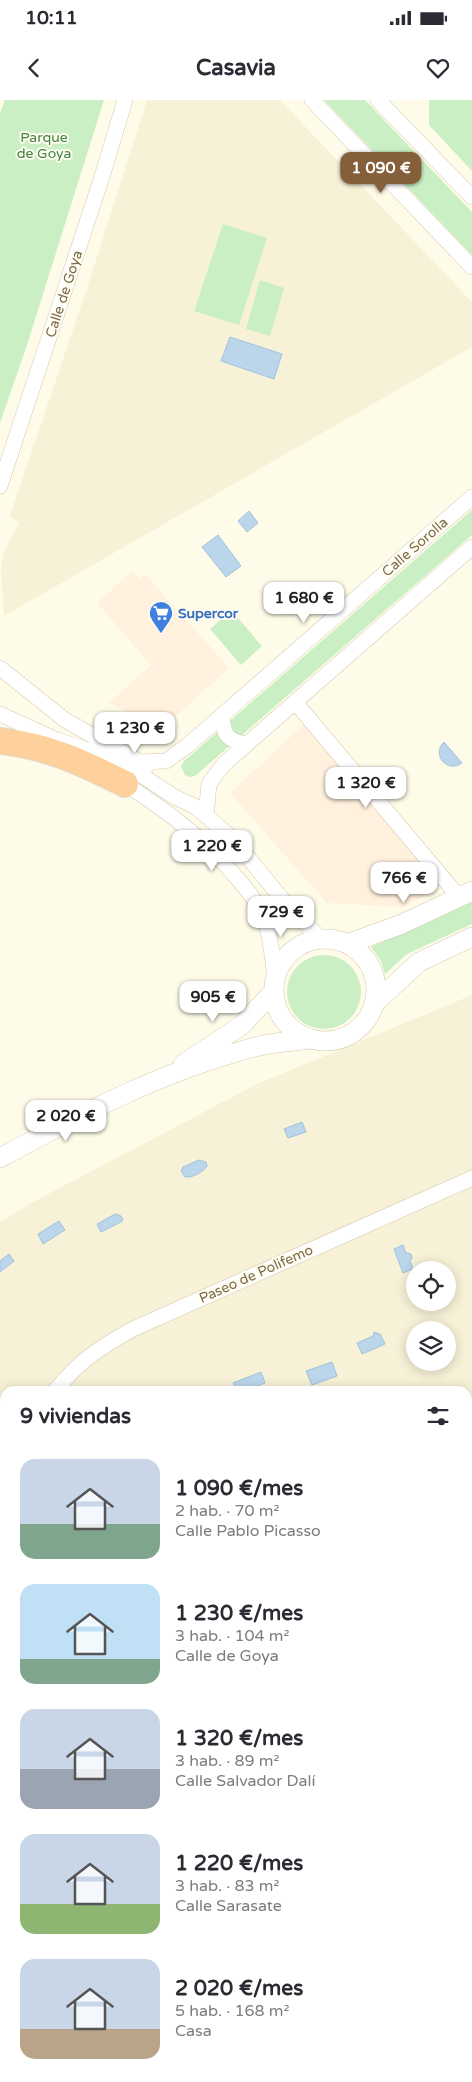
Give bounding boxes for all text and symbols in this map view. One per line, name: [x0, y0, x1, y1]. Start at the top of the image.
text: 10:11: [25, 7, 78, 29]
icon: back: [20, 54, 48, 82]
icon: heart: [424, 54, 452, 82]
text: Casavia: [196, 55, 276, 81]
park label: Parque de Goya: [17, 129, 71, 162]
pin: 1 090 €: [335, 152, 427, 194]
text: 1 090 €: [351, 158, 411, 178]
street label: Calle de Goya: [42, 248, 86, 340]
street label: Calle Sorolla: [379, 514, 451, 580]
pin: 1 680 €: [258, 582, 350, 624]
text: 1 680 €: [274, 588, 334, 608]
supermarket icon: Supercor: [148, 600, 174, 634]
place label: Supercor: [178, 605, 239, 622]
pin: 1 230 €: [89, 712, 181, 754]
text: 1 230 €: [105, 718, 165, 738]
pin: 1 320 €: [320, 766, 412, 809]
text: 1 320 €: [336, 773, 396, 793]
pin: 1 220 €: [166, 830, 258, 872]
text: 1 220 €: [182, 836, 242, 856]
pin: 766 €: [369, 862, 439, 904]
text: 766 €: [381, 868, 427, 888]
pin: 729 €: [246, 896, 316, 938]
text: 729 €: [258, 902, 304, 922]
pin: 905 €: [178, 980, 248, 1023]
text: 905 €: [190, 987, 236, 1007]
pin: 2 020 €: [20, 1100, 112, 1142]
text: 2 020 €: [36, 1106, 96, 1126]
street label: Paseo de Polifemo: [196, 1241, 316, 1307]
map controls: [406, 1261, 456, 1371]
button: locate: [406, 1261, 456, 1311]
button: layers: [406, 1321, 456, 1371]
icon: filters: [424, 1402, 452, 1430]
text: 9 viviendas: [20, 1404, 131, 1429]
text: 1 090 €/mes: [175, 1476, 303, 1501]
icon: home: [60, 1479, 120, 1539]
text: 2 hab. · 70 m²: [175, 1501, 279, 1521]
text: Calle Pablo Picasso: [175, 1521, 321, 1541]
text: 1 230 €/mes: [175, 1601, 303, 1626]
icon: home: [60, 1604, 120, 1664]
text: 3 hab. · 104 m²: [175, 1626, 289, 1646]
text: Calle de Goya: [175, 1646, 279, 1666]
text: 1 320 €/mes: [175, 1726, 303, 1751]
icon: home: [60, 1729, 120, 1789]
text: 3 hab. · 89 m²: [175, 1751, 279, 1771]
text: Calle Salvador Dalí: [175, 1771, 315, 1791]
text: 1 220 €/mes: [175, 1851, 303, 1876]
icon: home: [60, 1854, 120, 1914]
text: 3 hab. · 83 m²: [175, 1876, 279, 1896]
text: Calle Sarasate: [175, 1896, 282, 1916]
text: 2 020 €/mes: [175, 1976, 303, 2001]
icon: home: [60, 1979, 120, 2039]
text: 5 hab. · 168 m²: [175, 2001, 289, 2021]
text: Casa: [175, 2021, 212, 2041]

